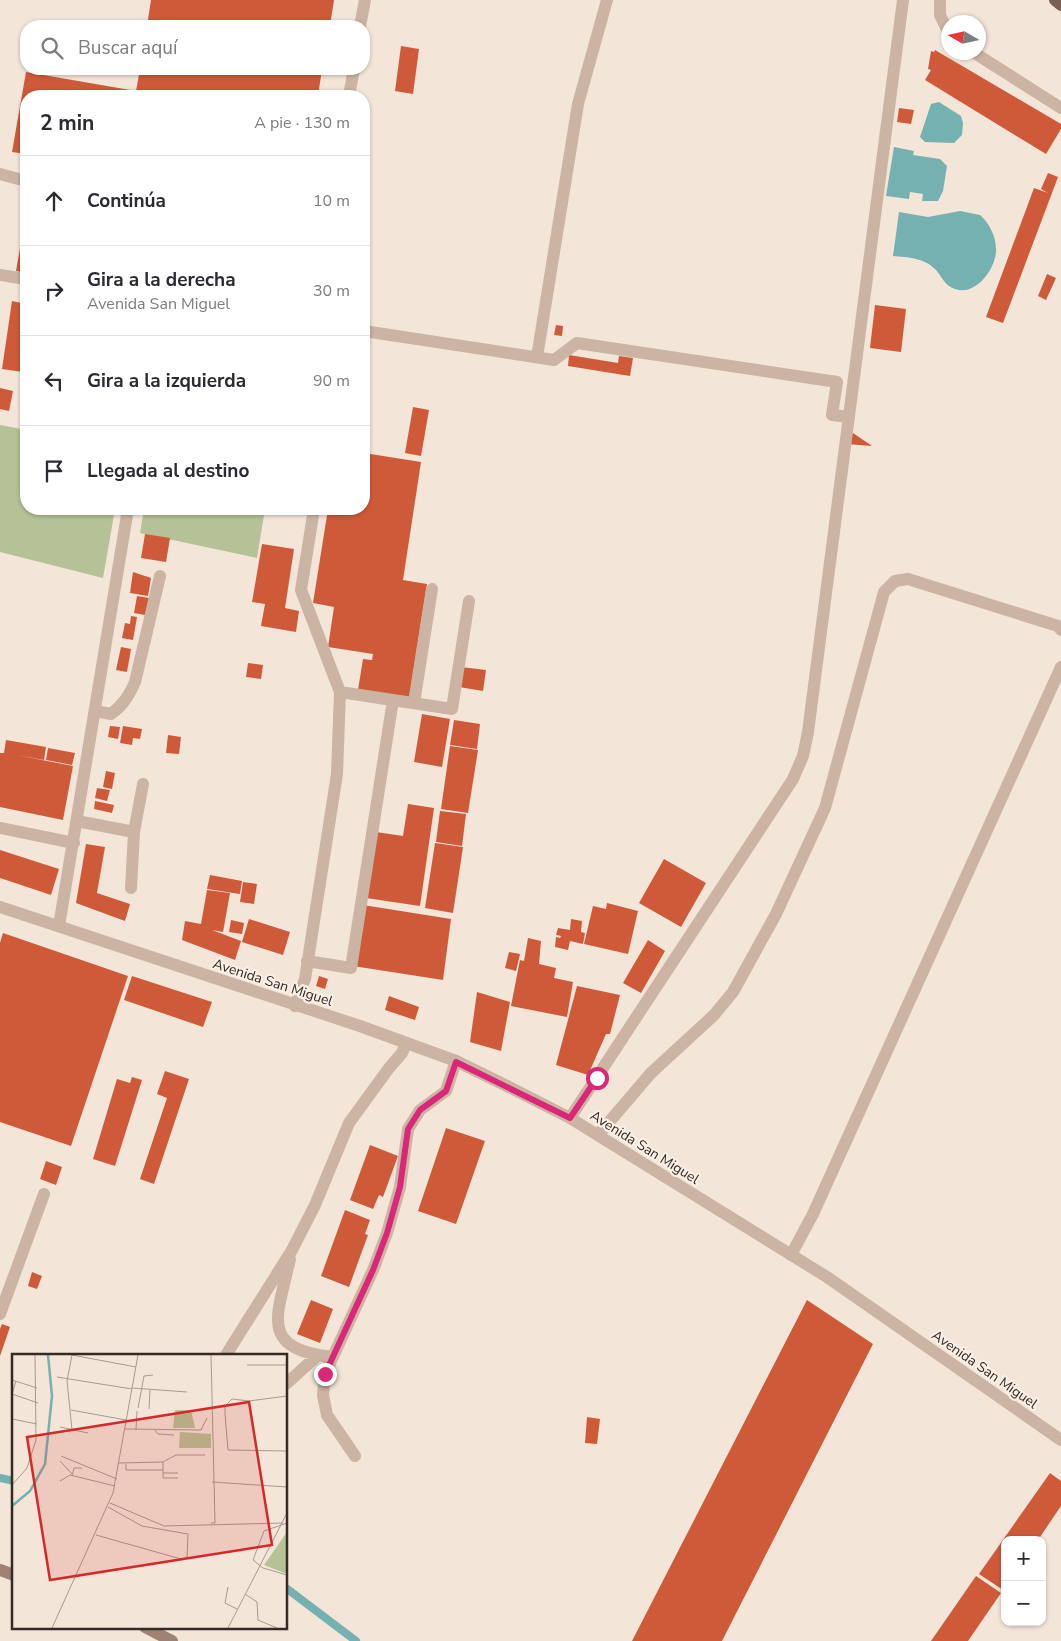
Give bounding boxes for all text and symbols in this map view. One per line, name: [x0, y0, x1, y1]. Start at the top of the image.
north arrow: [941, 15, 986, 60]
search box: [20, 20, 370, 75]
icon: search: [38, 34, 66, 62]
text: Buscar aquí: [78, 35, 177, 61]
text: 2 min: [40, 109, 94, 137]
text: A pie · 130 m: [254, 112, 350, 134]
icon: ahead: [40, 187, 68, 215]
text: Continúa: [87, 188, 166, 214]
text: 10 m: [313, 190, 350, 212]
text: Gira a la derecha: [87, 267, 236, 293]
icon: right: [40, 277, 68, 305]
text: 30 m: [313, 280, 350, 302]
text: Avenida San Miguel: [87, 293, 230, 315]
icon: left: [40, 367, 68, 395]
text: Gira a la izquierda: [87, 368, 246, 394]
text: 90 m: [313, 370, 350, 392]
icon: arrive: [40, 457, 68, 485]
text: Llegada al destino: [87, 458, 249, 484]
street label: Avenida San Miguel: [210, 954, 336, 1011]
route start: [586, 1067, 609, 1090]
street label: Avenida San Miguel: [587, 1106, 704, 1189]
street label: Avenida San Miguel: [928, 1326, 1042, 1414]
inset map: [12, 1354, 288, 1628]
route end: [314, 1363, 337, 1386]
map controls: [1001, 1536, 1046, 1626]
button: +: [1001, 1536, 1046, 1581]
button: −: [1001, 1581, 1046, 1626]

